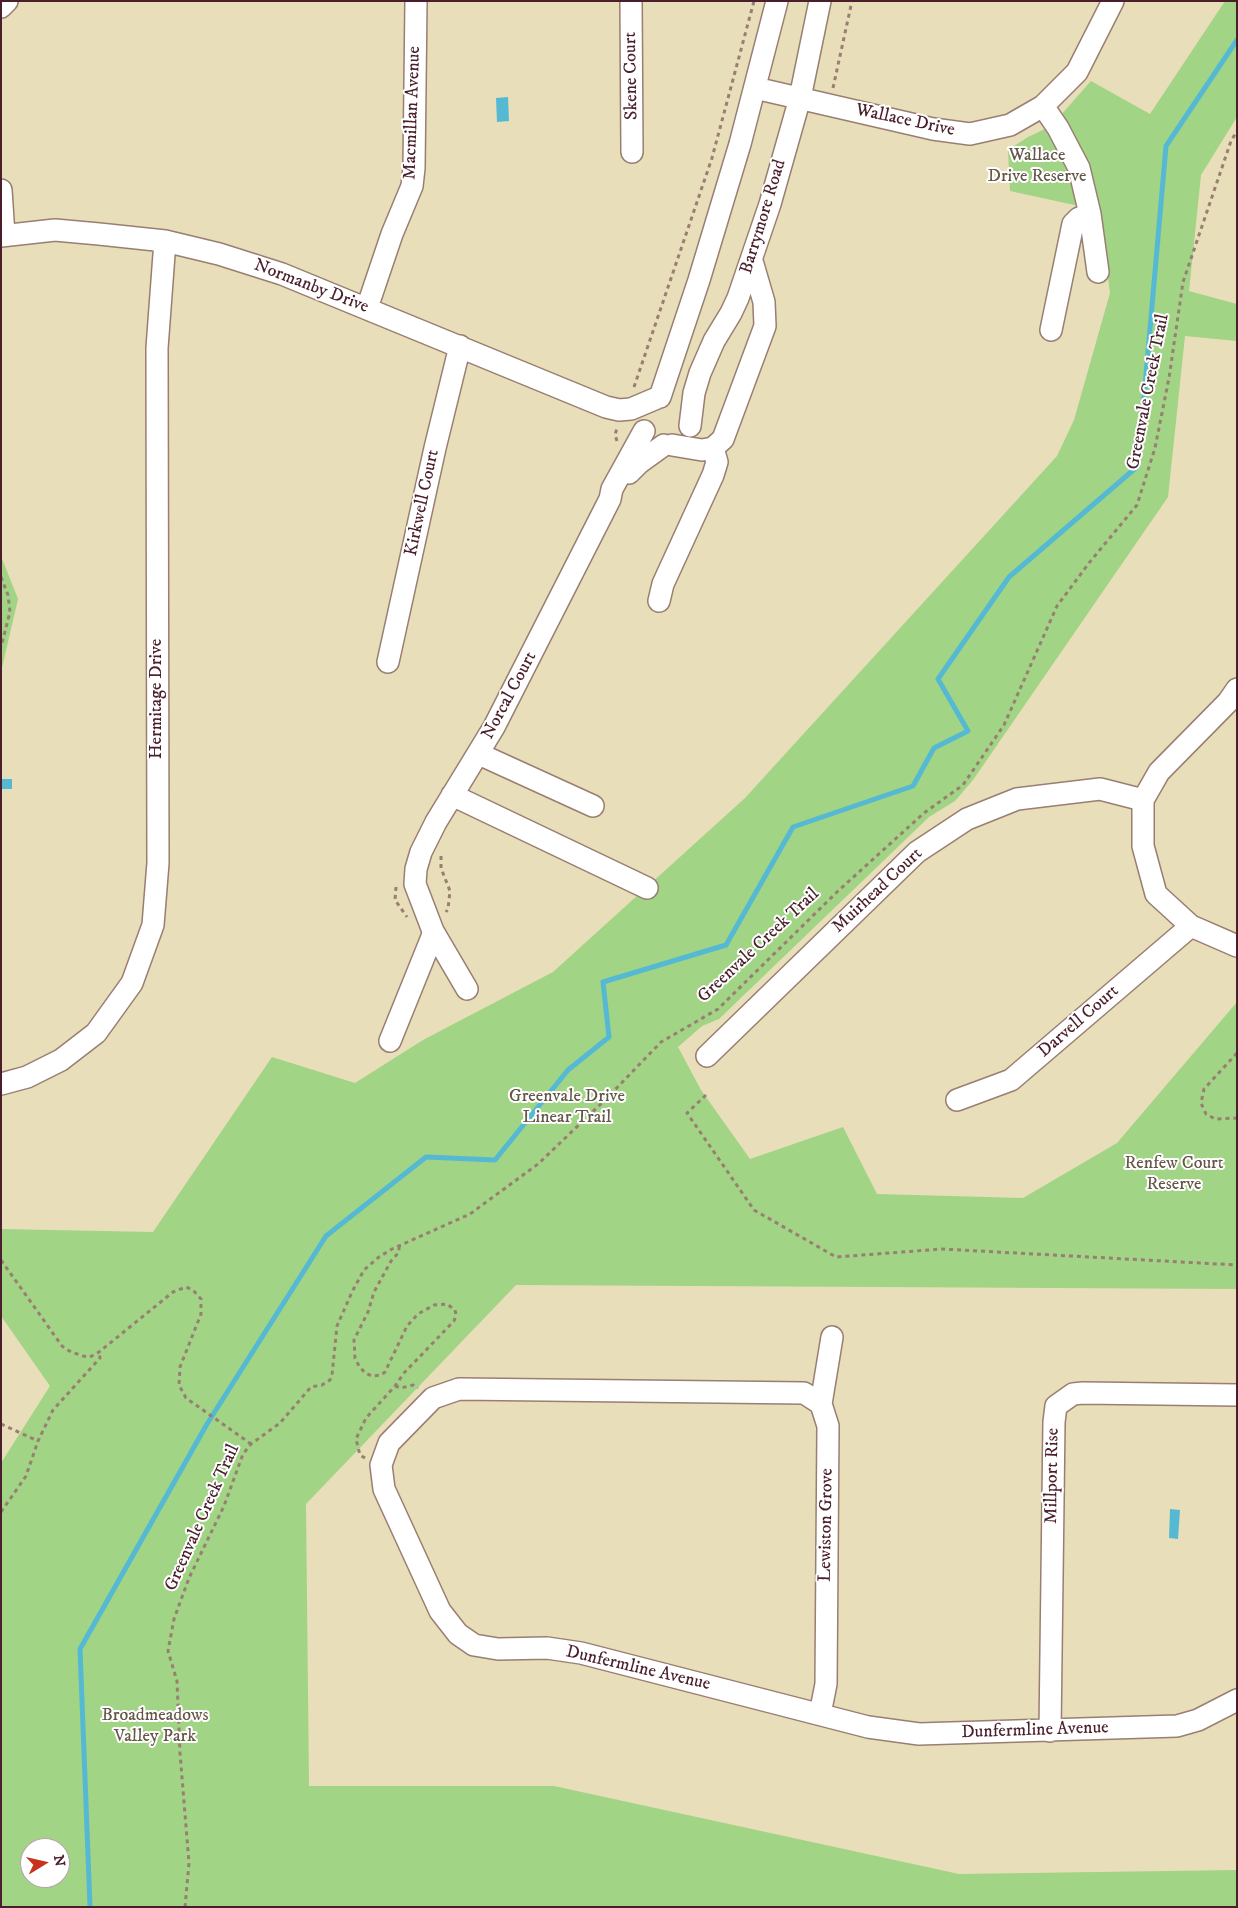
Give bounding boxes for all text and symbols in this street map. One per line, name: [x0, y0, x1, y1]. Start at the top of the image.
street label: Skene Court: [620, 32, 644, 120]
street label: Macmillan Avenue: [400, 46, 426, 180]
street label: Wallace Drive: [854, 100, 956, 142]
park label: Wallace Drive Reserve: [987, 145, 1087, 188]
street label: Barrymore Road: [736, 157, 792, 277]
street label: Normanby Drive: [251, 255, 371, 319]
street label: Greenvale Creek Trail: [1123, 312, 1175, 472]
street label: Kirkwell Court: [401, 448, 445, 558]
street label: Hermitage Drive: [146, 639, 168, 759]
street label: Norcal Court: [478, 648, 542, 744]
street label: Muirhead Court: [828, 844, 928, 938]
street label: Greenvale Creek Trail: [694, 884, 824, 1008]
street label: Darvell Court: [1034, 981, 1124, 1063]
park label: Greenvale Drive Linear Trail: [509, 1086, 625, 1128]
park label: Renfew Court Reserve: [1124, 1153, 1224, 1196]
street label: Millport Rise: [1041, 1428, 1065, 1524]
street label: Greenvale Creek Trail: [161, 1441, 245, 1595]
street label: Lewiston Grove: [815, 1468, 839, 1582]
street label: Dunfermline Avenue: [564, 1642, 712, 1696]
park label: Broadmeadows Valley Park: [101, 1705, 209, 1748]
street label: Dunfermline Avenue: [961, 1718, 1109, 1744]
north arrow: [20, 1838, 70, 1888]
text: N: [49, 1854, 69, 1868]

